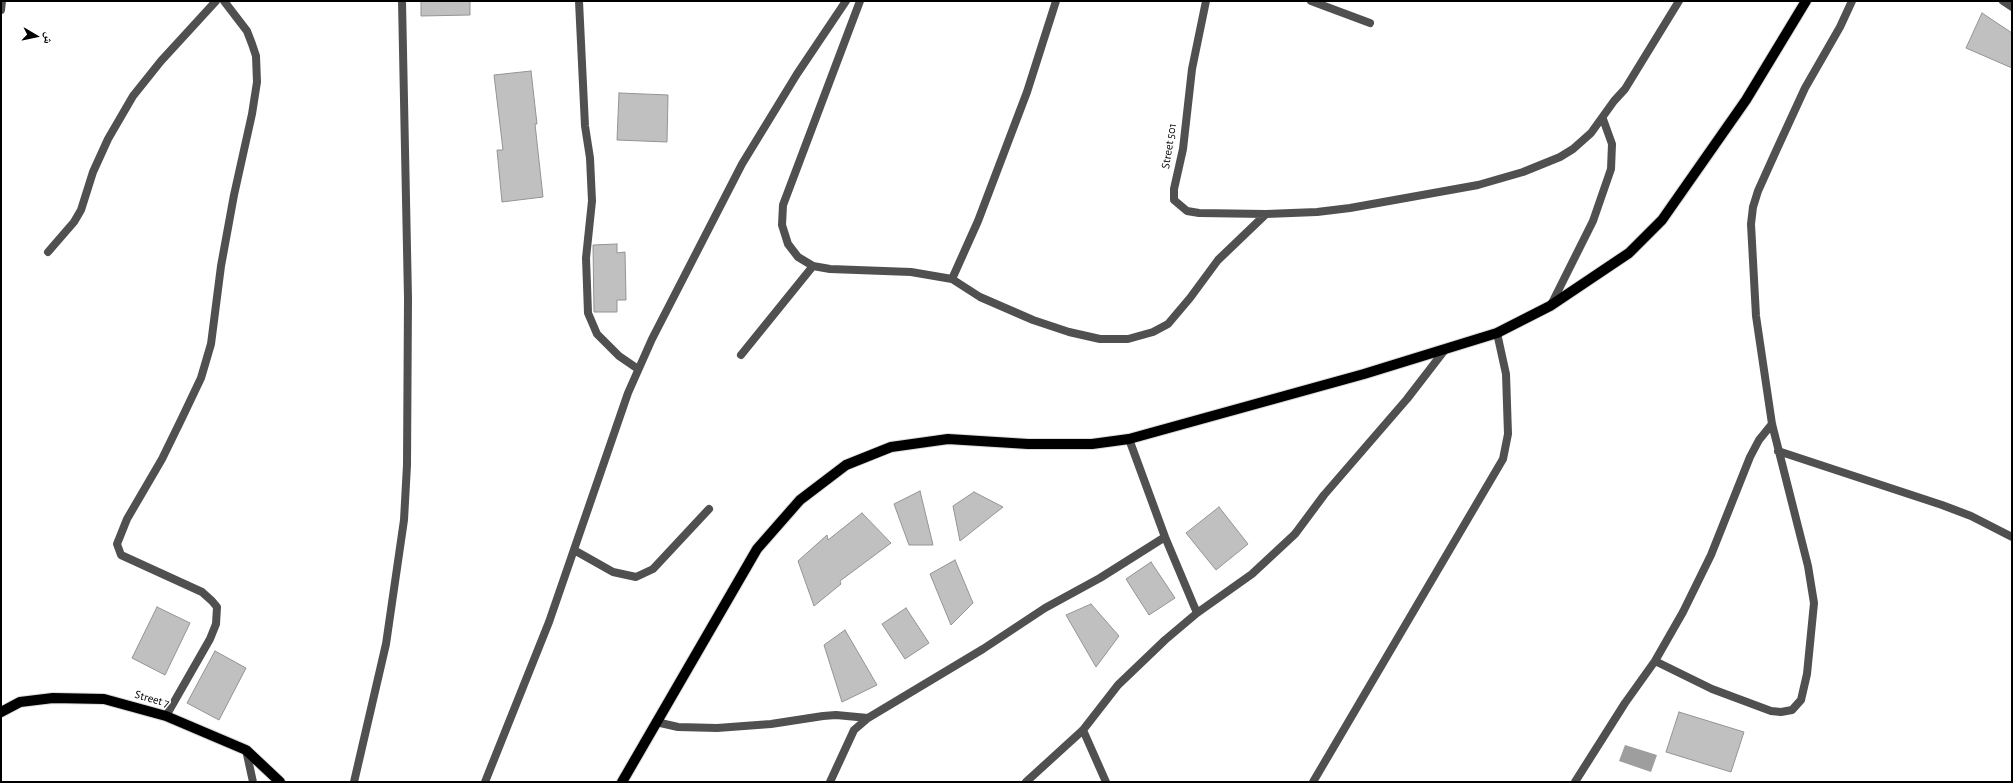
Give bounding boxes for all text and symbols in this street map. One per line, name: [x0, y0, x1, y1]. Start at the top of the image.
north arrow: [16, 16, 56, 56]
text: ش: [42, 31, 55, 45]
street label: Street 501: [1158, 122, 1180, 170]
street label: Street 7: [133, 687, 171, 711]

